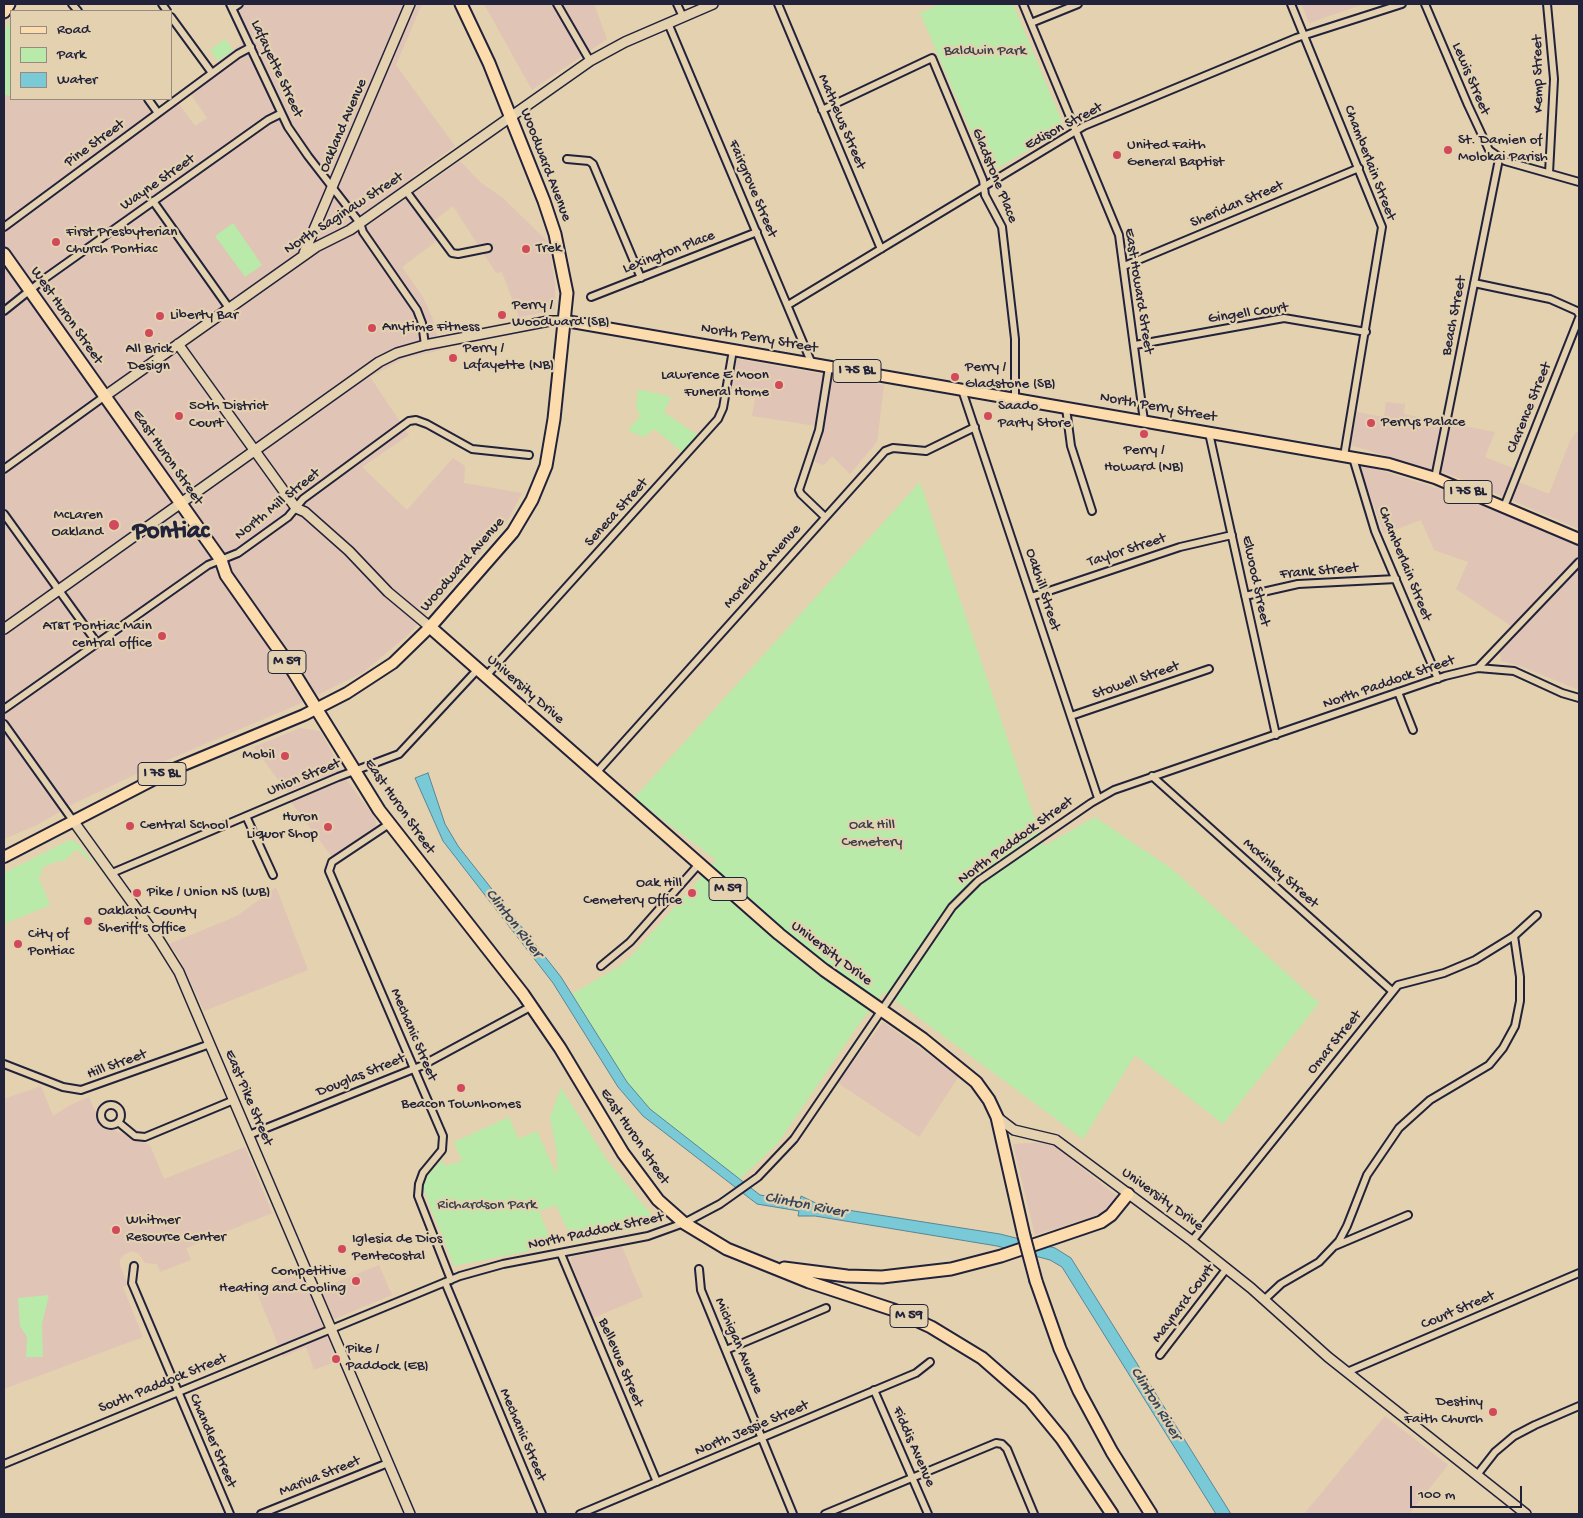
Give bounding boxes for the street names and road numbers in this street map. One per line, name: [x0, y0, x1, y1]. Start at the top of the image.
street label: Lafayette Street: [246, 17, 306, 121]
street label: Kemp Street: [1529, 35, 1549, 113]
street label: Lewis Street: [1447, 40, 1493, 118]
street label: Mathews Street: [813, 72, 869, 172]
street label: Oakland Avenue: [316, 76, 372, 176]
street label: Edison Street: [1022, 99, 1106, 155]
street label: Chamberlain Street: [1339, 103, 1399, 223]
street label: Woodward Avenue: [515, 106, 575, 224]
street label: Pine Street: [61, 116, 129, 172]
street label: Gladstone Place: [967, 126, 1021, 226]
street label: Fairgrove Street: [723, 138, 781, 240]
street label: Wayne Street: [117, 151, 199, 215]
street label: North Saginaw Street: [281, 169, 407, 259]
street label: Sheridan Street: [1188, 177, 1286, 233]
street label: Lexington Place: [620, 227, 718, 279]
street label: East Howard Street: [1119, 227, 1157, 355]
street label: West Huron Street: [26, 264, 106, 368]
street label: Beach Street: [1438, 275, 1472, 357]
street label: Gingell Court: [1207, 299, 1289, 329]
street label: North Perry Street: [699, 320, 819, 358]
road number: I 75 BL: [833, 360, 881, 382]
street label: Clarence Street: [1504, 360, 1556, 456]
street label: North Perry Street: [1098, 389, 1218, 427]
street label: East Huron Street: [127, 407, 207, 509]
street label: North Mill Street: [232, 465, 324, 545]
street label: Seneca Street: [581, 475, 653, 551]
road number: I 75 BL: [1444, 481, 1492, 504]
street label: Chamberlain Street: [1373, 504, 1435, 624]
street label: Woodward Avenue: [417, 514, 509, 616]
street label: Moreland Avenue: [720, 521, 806, 613]
street label: Taylor Street: [1085, 530, 1169, 572]
street label: Elwood Street: [1237, 534, 1273, 628]
street label: Oakhill Street: [1020, 547, 1064, 633]
street label: Frank Street: [1279, 560, 1359, 584]
road number: M 59: [268, 650, 306, 674]
street label: University Drive: [482, 651, 568, 729]
street label: North Paddock Street: [1321, 652, 1457, 714]
street label: Stowell Street: [1090, 658, 1182, 704]
street label: Union Street: [265, 755, 343, 801]
street label: East Huron Street: [359, 756, 439, 858]
road number: I 75 BL: [138, 762, 186, 786]
street label: North Paddock Street: [955, 793, 1077, 889]
street label: McKinley Street: [1238, 835, 1322, 913]
road number: M 59: [709, 878, 747, 901]
street label: University Drive: [787, 918, 875, 990]
street label: Mechanic Street: [385, 986, 441, 1084]
street label: Omar Street: [1304, 1007, 1366, 1079]
street label: Hill Street: [85, 1046, 149, 1084]
street label: East Pike Street: [220, 1047, 276, 1149]
street label: Douglas Street: [314, 1050, 408, 1102]
street label: East Huron Street: [595, 1085, 673, 1189]
street label: University Drive: [1117, 1164, 1207, 1236]
street label: North Paddock Street: [527, 1209, 665, 1255]
street label: Maynard Court: [1149, 1261, 1219, 1347]
street label: Court Street: [1419, 1287, 1497, 1335]
street label: Michigan Avenue: [710, 1295, 766, 1397]
road number: M 59: [890, 1304, 928, 1328]
street label: Bellevue Street: [593, 1316, 647, 1410]
street label: South Paddock Street: [96, 1350, 230, 1418]
street label: Mechanic Street: [494, 1386, 550, 1484]
street label: Chandler Street: [184, 1391, 240, 1491]
street label: North Jessie Street: [692, 1397, 812, 1461]
street label: Fiddis Avenue: [887, 1404, 939, 1490]
street label: Mariva Street: [277, 1453, 363, 1501]

